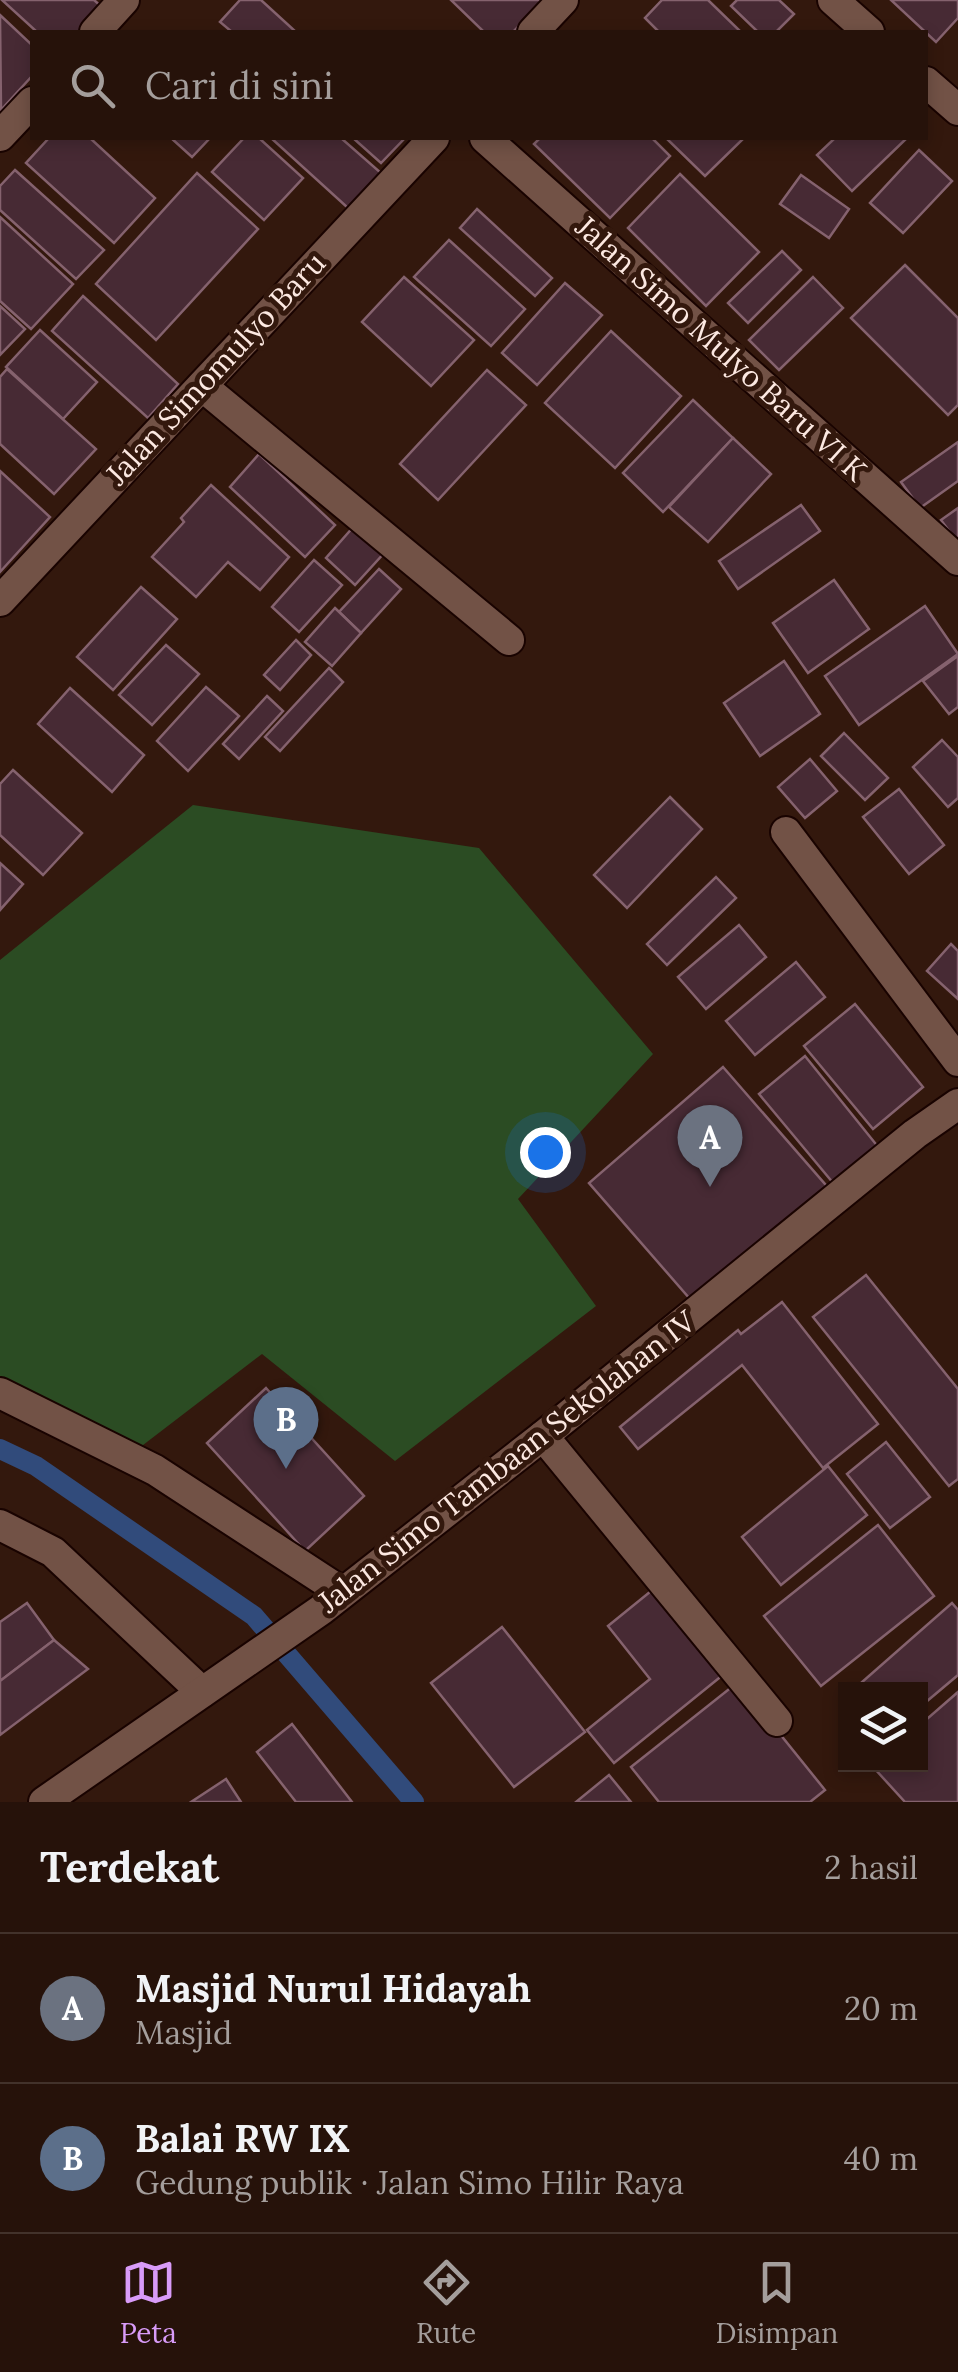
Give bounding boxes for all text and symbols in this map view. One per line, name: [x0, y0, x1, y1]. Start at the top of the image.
search box: [30, 30, 928, 140]
icon: search: [65, 58, 120, 113]
text: Cari di sini: [145, 61, 334, 109]
street label: Jalan Simo Mulyo Baru VI K: [567, 207, 876, 490]
street label: Jalan Simomulyo Baru: [97, 244, 334, 494]
pin: A: [678, 1104, 742, 1187]
your location: [520, 1127, 571, 1178]
street label: Jalan Simo Tambaan Sekolahan IV: [309, 1301, 704, 1621]
pin: B: [254, 1386, 318, 1469]
map controls: [838, 1682, 928, 1772]
button: layers: [838, 1682, 928, 1772]
text: Terdekat: [40, 1840, 219, 1894]
text: 2 hasil: [824, 1847, 918, 1888]
text: Masjid Nurul Hidayah: [135, 1964, 531, 2012]
text: A: [62, 1988, 83, 2029]
text: 20 m: [844, 1988, 918, 2029]
text: Masjid: [135, 2012, 232, 2053]
text: Balai RW IX: [135, 2114, 349, 2162]
text: B: [62, 2138, 83, 2179]
text: 40 m: [844, 2138, 918, 2179]
text: Gedung publik · Jalan Simo Hilir Raya: [135, 2162, 684, 2203]
tab: Peta: [120, 2255, 177, 2351]
tab: Rute: [416, 2255, 476, 2351]
tab: Disimpan: [716, 2255, 838, 2351]

